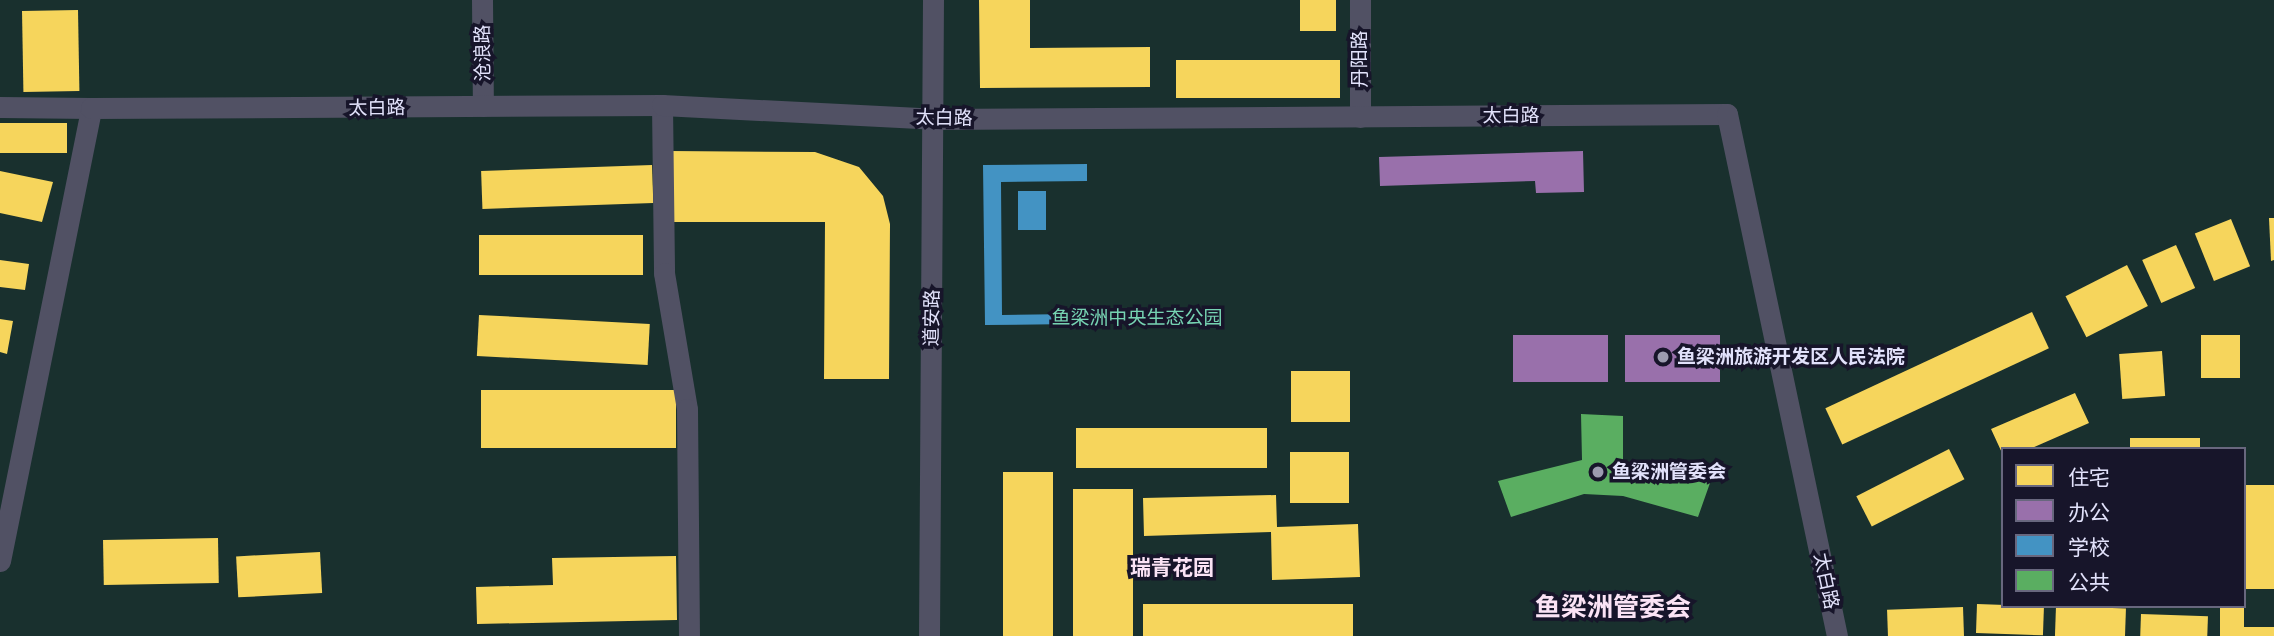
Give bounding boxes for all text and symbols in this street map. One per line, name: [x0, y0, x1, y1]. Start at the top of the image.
street label: 沧浪路: [471, 24, 495, 82]
street label: 丹阳路: [1349, 31, 1371, 87]
street label: 太白路: [348, 96, 406, 120]
street label: 太白路: [1483, 105, 1539, 127]
street label: 太白路: [915, 106, 973, 130]
street label: 道安路: [920, 289, 944, 347]
park label: 鱼梁洲中央生态公园: [1052, 307, 1222, 329]
place label: 鱼梁洲旅游开发区人民法院: [1677, 346, 1905, 368]
marker: 鱼梁洲旅游开发区人民法院: [1655, 349, 1671, 365]
legend: [2001, 447, 2246, 608]
place label: 鱼梁洲管委会: [1612, 461, 1726, 483]
text: 住宅: [2068, 463, 2110, 491]
marker: 鱼梁洲管委会: [1590, 464, 1606, 480]
text: 办公: [2068, 498, 2110, 526]
text: 学校: [2068, 533, 2110, 561]
street label: 太白路: [1809, 551, 1843, 611]
district label: 瑞青花园: [1130, 554, 1214, 580]
text: 公共: [2068, 568, 2110, 596]
district label: 鱼梁洲管委会: [1535, 591, 1691, 623]

